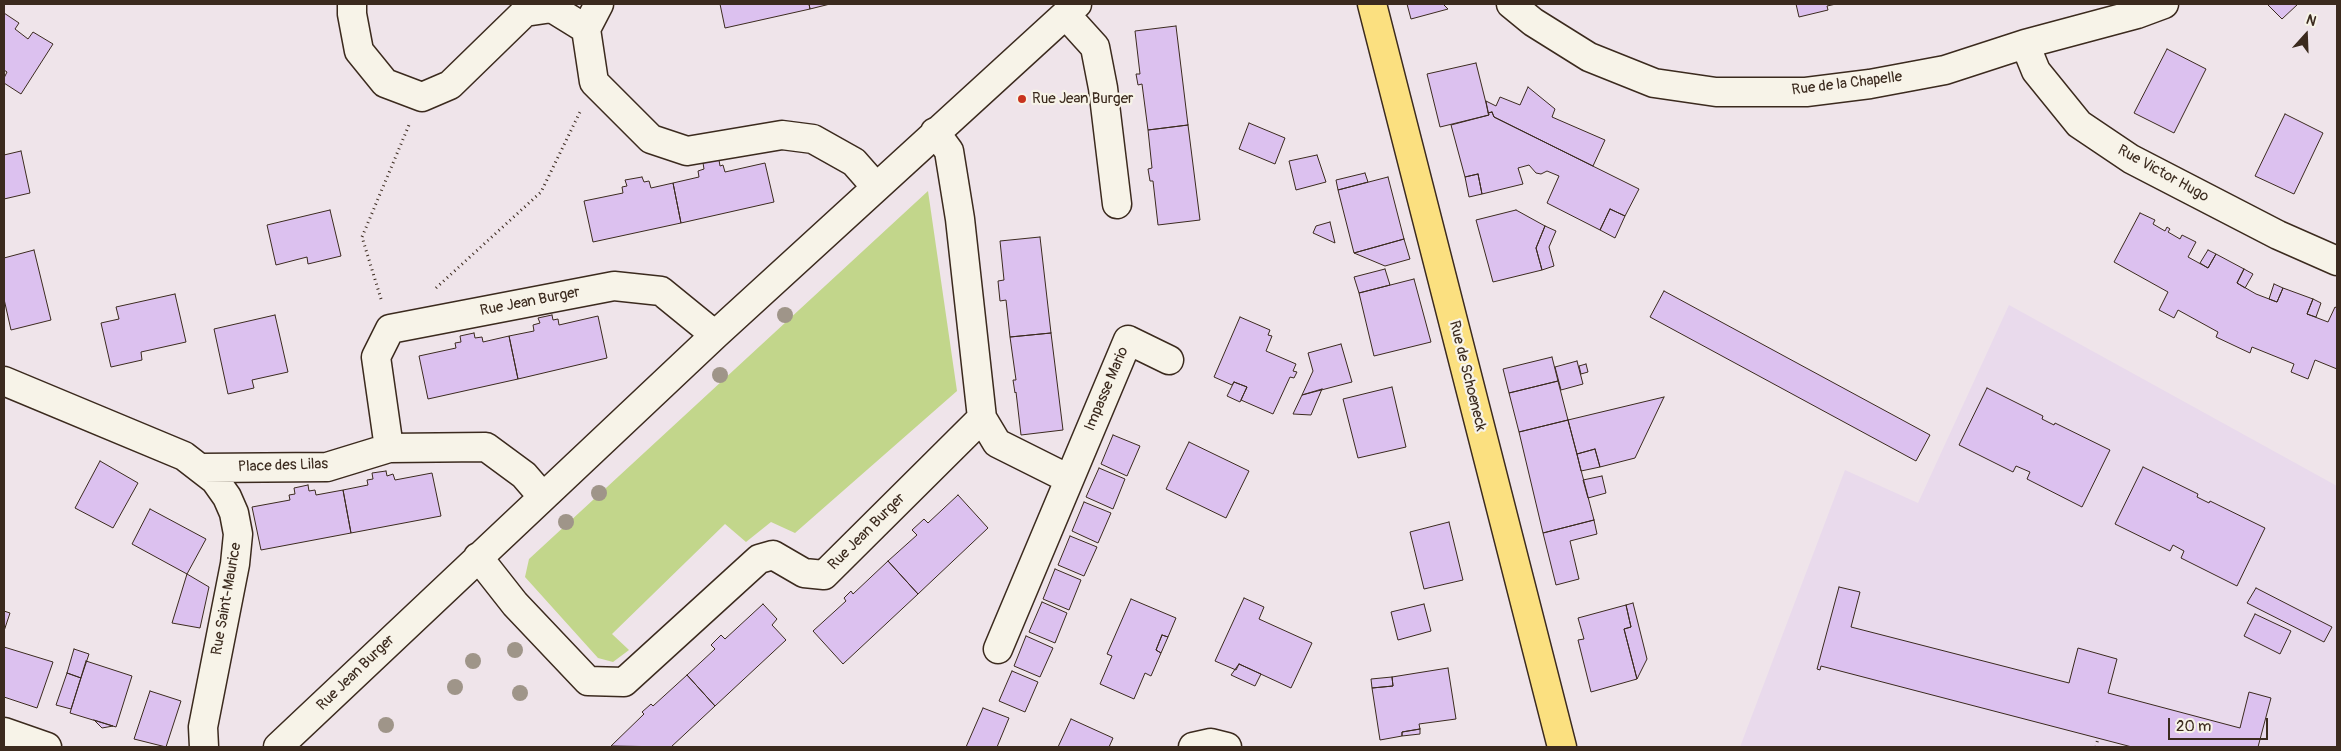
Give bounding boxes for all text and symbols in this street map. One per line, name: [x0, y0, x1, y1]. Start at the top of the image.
north arrow: [2281, 10, 2331, 60]
text: N: [2304, 11, 2319, 30]
street label: Rue de la Chapelle: [1791, 68, 1903, 100]
place label: Rue Jean Burger: [1032, 90, 1133, 108]
marker: Rue Jean Burger: [1016, 93, 1028, 105]
street label: Rue Victor Hugo: [2114, 142, 2212, 206]
street label: Rue Jean Burger: [479, 283, 581, 321]
street label: Rue de Schoeneck: [1445, 319, 1489, 433]
street label: Impasse Mario: [1081, 344, 1133, 434]
street label: Place des Lilas: [238, 455, 328, 477]
street label: Rue Jean Burger: [825, 490, 909, 574]
street label: Rue Saint-Maurice: [208, 541, 246, 657]
street label: Rue Jean Burger: [313, 631, 399, 715]
scale bar: [2171, 708, 2271, 740]
text: 20 m: [2176, 717, 2211, 736]

